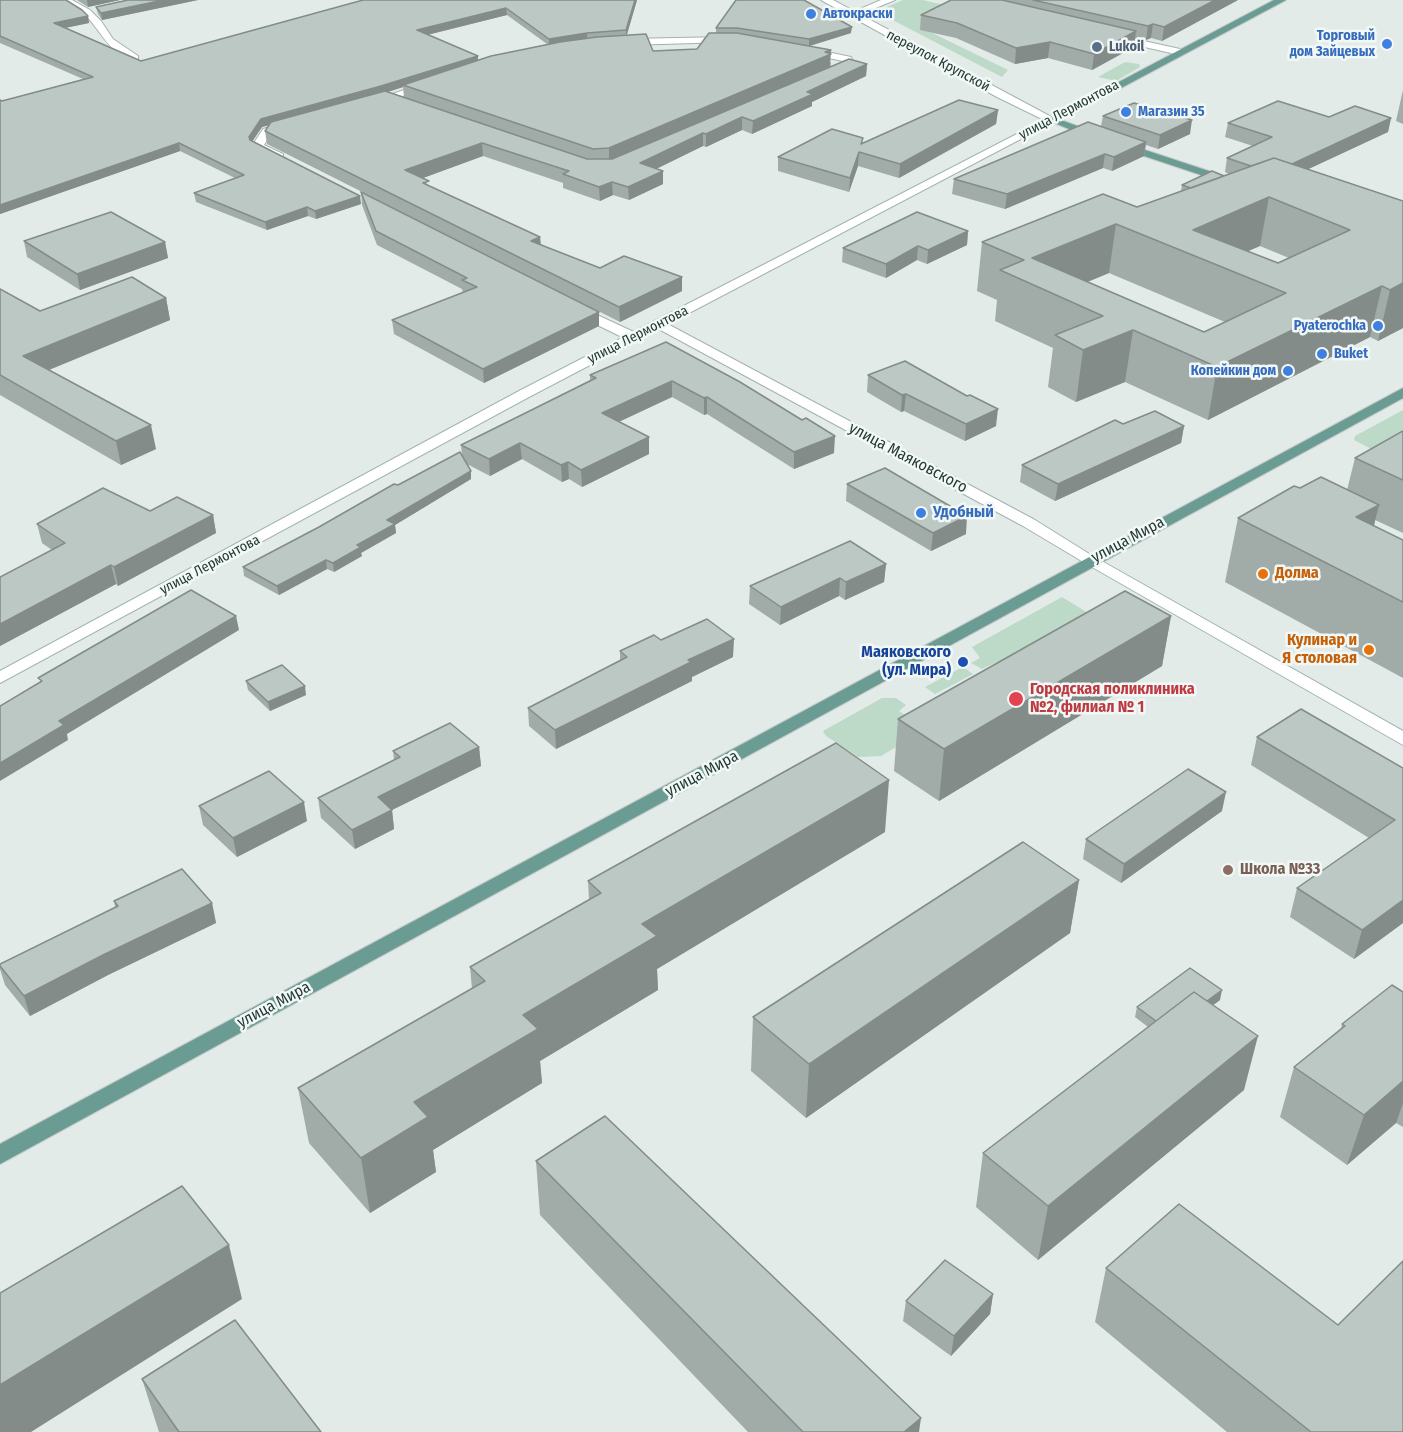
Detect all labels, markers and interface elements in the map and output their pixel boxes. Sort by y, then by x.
place label: Автокраски [823,6,893,22]
marker: Автокраски [804,7,818,21]
street label: переулок Крупской [883,27,993,95]
place label: Торговый дом Зайцевых [1290,28,1375,60]
marker: Торговый дом Зайцевых [1380,37,1394,51]
place label: Lukoil [1109,39,1144,55]
marker: Lukoil [1090,40,1104,54]
street label: улица Лермонтова [1016,77,1122,143]
place label: Магазин 35 [1138,104,1205,120]
marker: Магазин 35 [1119,105,1133,119]
street label: улица Лермонтова [585,302,691,368]
place label: Pyaterochka [1294,318,1366,334]
marker: Pyaterochka [1371,319,1385,333]
place label: Buket [1334,346,1368,362]
marker: Buket [1315,347,1329,361]
place label: Копейкин дом [1191,363,1276,379]
marker: Копейкин дом [1281,364,1295,378]
street label: улица Маяковского [845,419,971,497]
place label: Удобный [933,503,994,523]
marker: Удобный [914,506,928,520]
street label: улица Мира [1088,513,1168,567]
street label: улица Лермонтова [157,532,263,598]
place label: Долма [1275,564,1319,584]
marker: Долма [1256,567,1270,581]
place label: Кулинар и Я столовая [1282,631,1357,669]
place label: Маяковского (ул. Мира) [861,643,951,681]
marker: Кулинар и Я столовая [1362,643,1376,657]
marker: Маяковского (ул. Мира) [956,655,970,669]
place label: Городская поликлиника №2, филиал № 1 [1030,680,1195,718]
marker: Городская поликлиника №2, филиал № 1 [1007,690,1025,708]
street label: улица Мира [662,747,742,801]
place label: Школа №33 [1240,860,1320,880]
marker: Школа №33 [1221,863,1235,877]
street label: улица Мира [234,978,314,1032]

